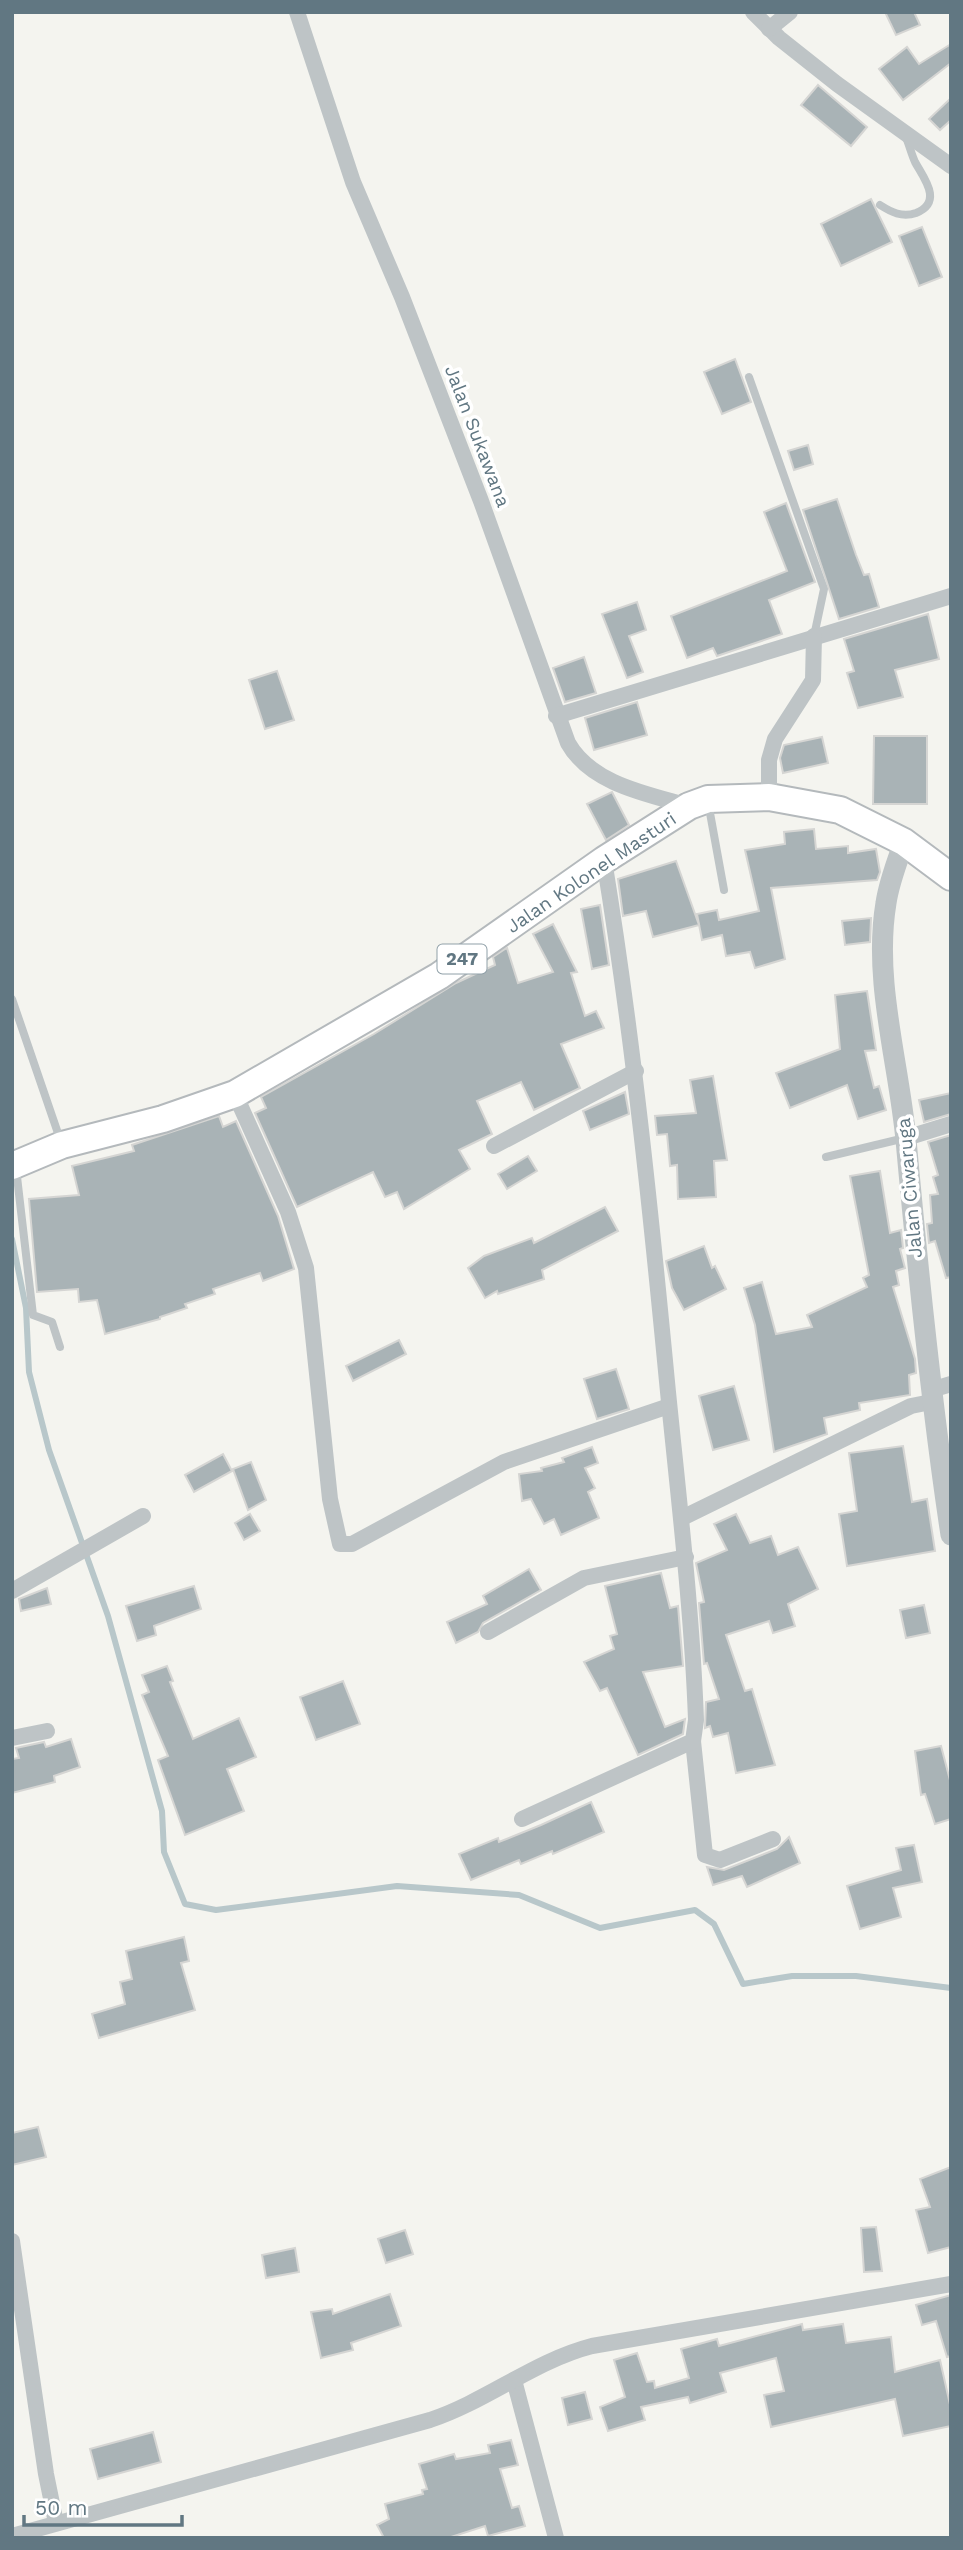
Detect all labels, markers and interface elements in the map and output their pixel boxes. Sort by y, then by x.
street label: Jalan Sukawana [440,362,515,510]
street label: Jalan Kolonel Masturi [502,807,681,938]
road number: 247 [438,944,486,974]
street label: Jalan Ciwaruga [892,1117,927,1259]
scale bar [24,2484,182,2528]
text: 50 m [35,2495,87,2520]

